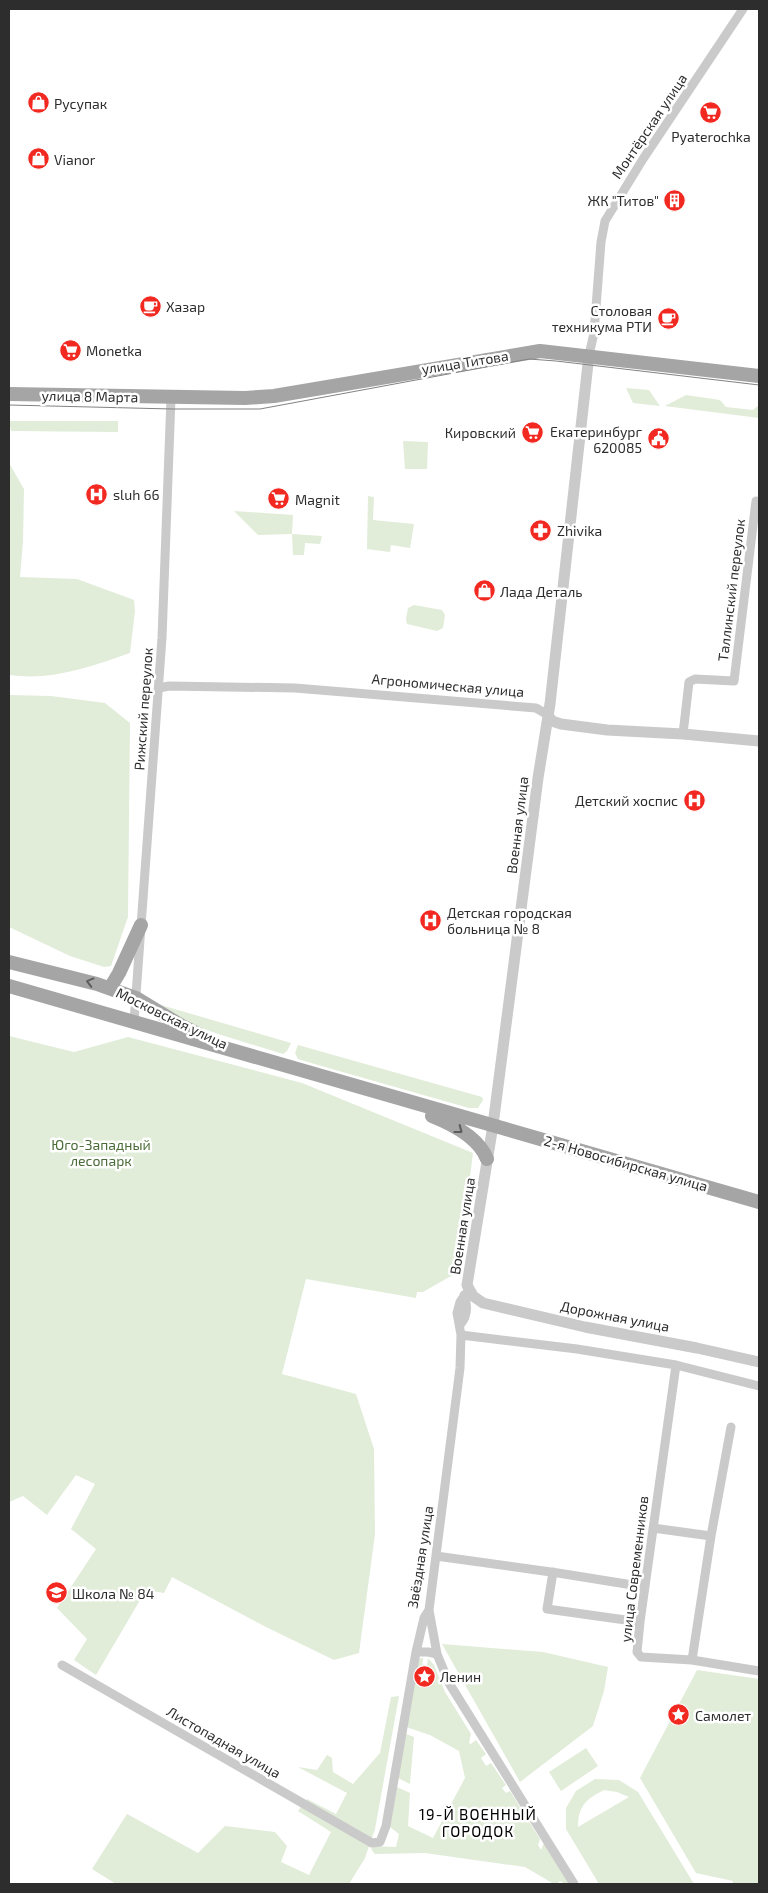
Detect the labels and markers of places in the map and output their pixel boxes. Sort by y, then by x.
shop icon: Русупак [26,91,50,115]
place label: Русупак [54,95,108,112]
supermarket icon: Pyaterochka [699,101,723,125]
place label: Pyaterochka [671,128,751,145]
shop icon: Vianor [26,147,50,171]
place label: Vianor [54,151,96,168]
building icon: ЖК "Титов" [663,188,687,212]
place label: ЖК "Титов" [588,192,659,209]
cafe icon: Хазар [138,294,162,318]
place label: Хазар [166,298,205,315]
place label: Столовая техникума РТИ [552,302,652,335]
cafe icon: Столовая техникума РТИ [656,306,680,330]
supermarket icon: Monetka [58,338,82,362]
place label: Monetka [86,342,142,359]
supermarket icon: Кировский [520,420,544,444]
place label: Екатеринбург 620085 [550,423,643,456]
place label: Кировский [445,424,516,441]
public building icon: Екатеринбург 620085 [646,427,670,451]
hospital icon: sluh 66 [85,482,109,506]
place label: sluh 66 [113,486,160,503]
supermarket icon: Magnit [267,487,291,511]
place label: Magnit [295,491,340,508]
pharmacy icon: Zhivika [529,518,553,542]
place label: Zhivika [557,522,602,539]
shop icon: Лада Деталь [472,579,496,603]
place label: Лада Деталь [500,583,583,600]
hospital icon: Детский хоспис [682,788,706,812]
place label: Детский хоспис [575,792,678,809]
place label: Детская городская больница № 8 [447,904,572,937]
hospital icon: Детская городская больница № 8 [419,908,443,932]
school or university icon: Школа № 84 [44,1581,68,1605]
place label: Школа № 84 [72,1585,154,1602]
place icon: Ленин [412,1664,436,1688]
place label: Ленин [440,1668,481,1685]
place icon: Самолет [667,1703,691,1727]
place label: Самолет [695,1707,751,1724]

